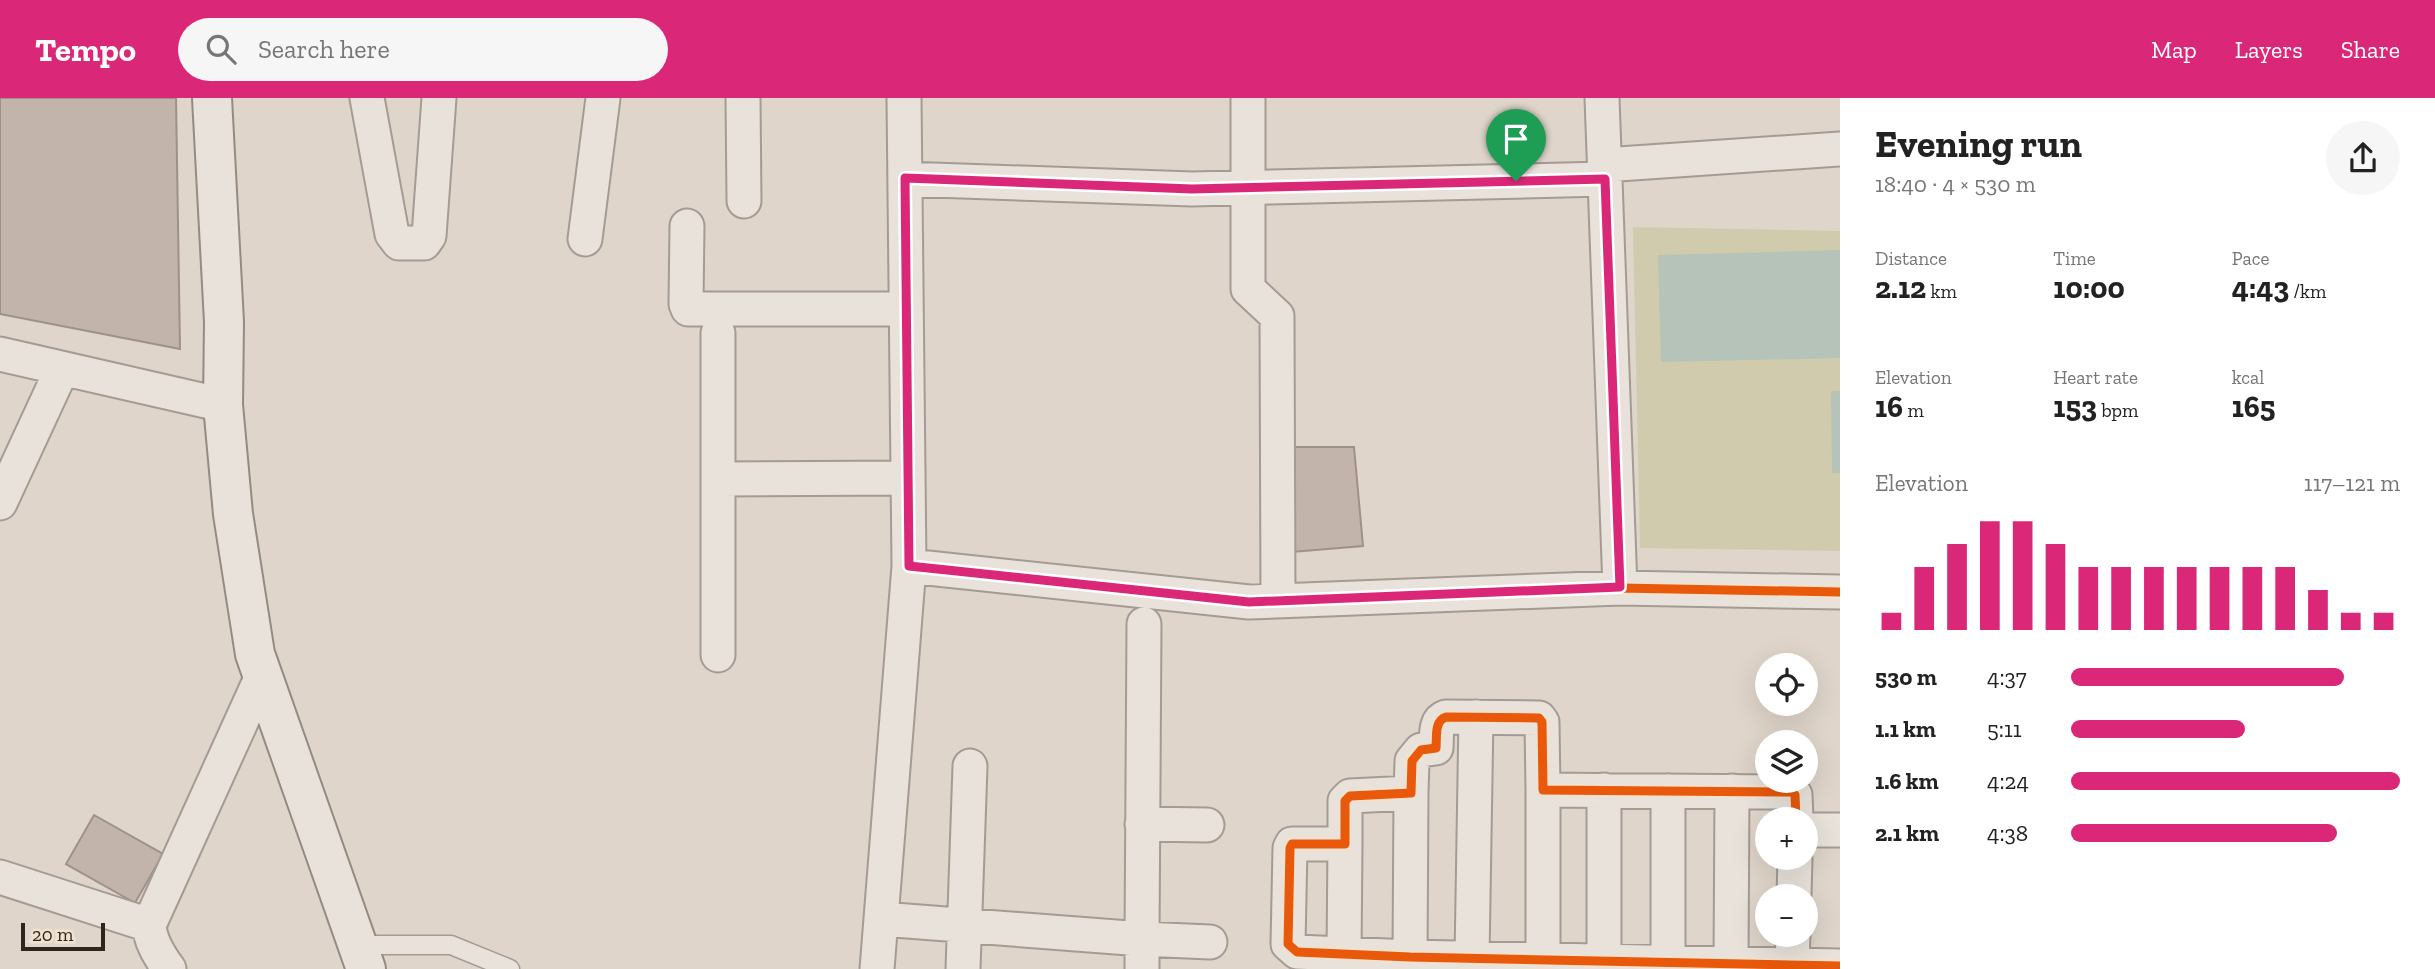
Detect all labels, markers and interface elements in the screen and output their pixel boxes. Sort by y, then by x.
search box [178,18,668,81]
text: Tempo [35,30,136,69]
icon: search [202,30,240,68]
text: Search here [258,33,390,65]
text: Map [2151,35,2197,64]
text: Layers [2235,35,2303,64]
text: Share [2341,35,2400,64]
pin [1486,109,1546,181]
icon: arrive [1497,120,1535,158]
text: Evening run [1875,121,2082,167]
button: share [2326,121,2400,195]
text: 18:40 · 4 × 530 m [1875,170,2036,198]
text: Distance [1875,247,1947,270]
text: Time [2053,247,2096,270]
text: Pace [2232,247,2269,270]
text: 2.12 [1875,270,1926,306]
text: 10:00 [2053,270,2125,306]
text: 4:43 [2232,270,2289,306]
text: km [1926,280,1957,303]
text: /km [2289,280,2326,303]
text: Elevation [1875,366,1952,389]
text: Heart rate [2053,366,2138,389]
text: kcal [2232,366,2264,389]
text: 16 [1875,389,1903,425]
text: 153 [2053,389,2097,425]
text: 165 [2232,389,2276,425]
text: m [1903,399,1924,422]
text: bpm [2097,399,2138,422]
text: Elevation [1875,469,1968,497]
text: 117–121 m [2304,469,2400,497]
map controls [1755,653,1818,947]
button: locate [1755,653,1818,716]
text: 530 m [1875,663,1937,691]
text: 4:37 [1987,663,2027,691]
text: 1.1 km [1875,715,1936,743]
text: 5:11 [1987,715,2022,743]
button: layers [1755,730,1818,793]
text: 1.6 km [1875,767,1939,795]
text: 4:24 [1987,767,2029,795]
button: + [1755,807,1818,870]
text: 2.1 km [1875,819,1939,847]
text: 4:38 [1987,819,2028,847]
button: − [1755,884,1818,947]
scale bar [21,920,105,952]
text: 20 m [32,923,73,946]

